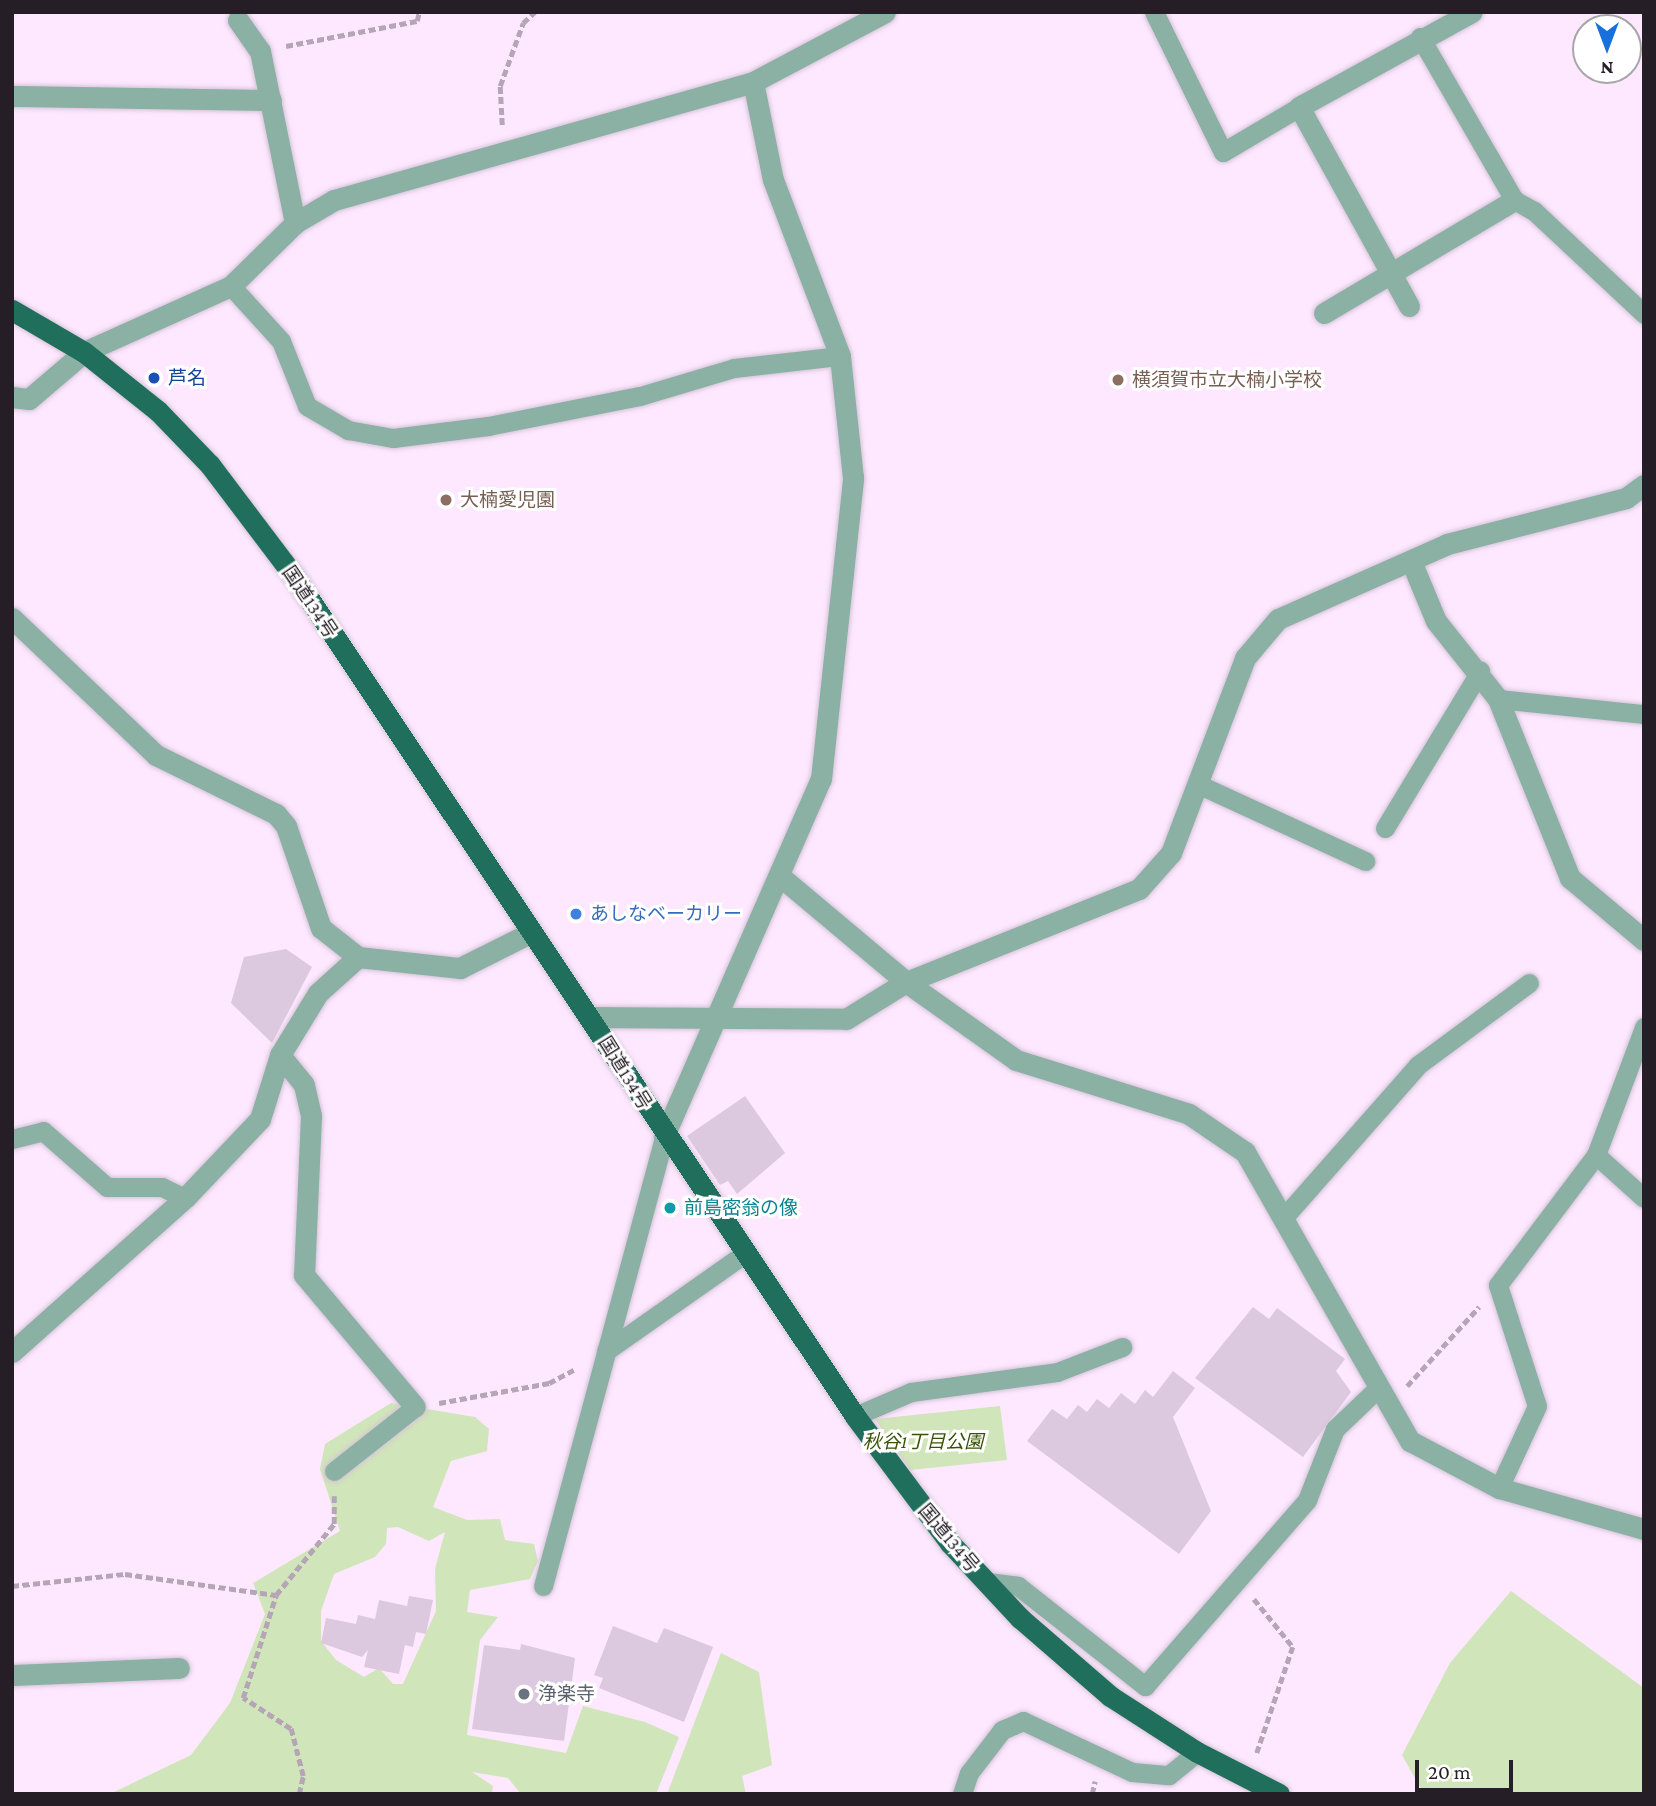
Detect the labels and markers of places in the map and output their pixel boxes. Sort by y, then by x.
place label: 芦名 [168,367,206,389]
place label: 横須賀市立大楠小学校 [1132,369,1322,391]
marker: 芦名 [146,370,162,386]
marker: 横須賀市立大楠小学校 [1110,372,1126,388]
place label: 大楠愛児園 [460,489,555,511]
marker: 大楠愛児園 [438,492,454,508]
place label: あしなベーカリー [590,903,742,925]
marker: あしなベーカリー [568,906,584,922]
place label: 前島密翁の像 [684,1197,798,1219]
marker: 前島密翁の像 [662,1200,678,1216]
place label: 浄楽寺 [538,1683,595,1705]
marker: 浄楽寺 [516,1686,532,1702]

